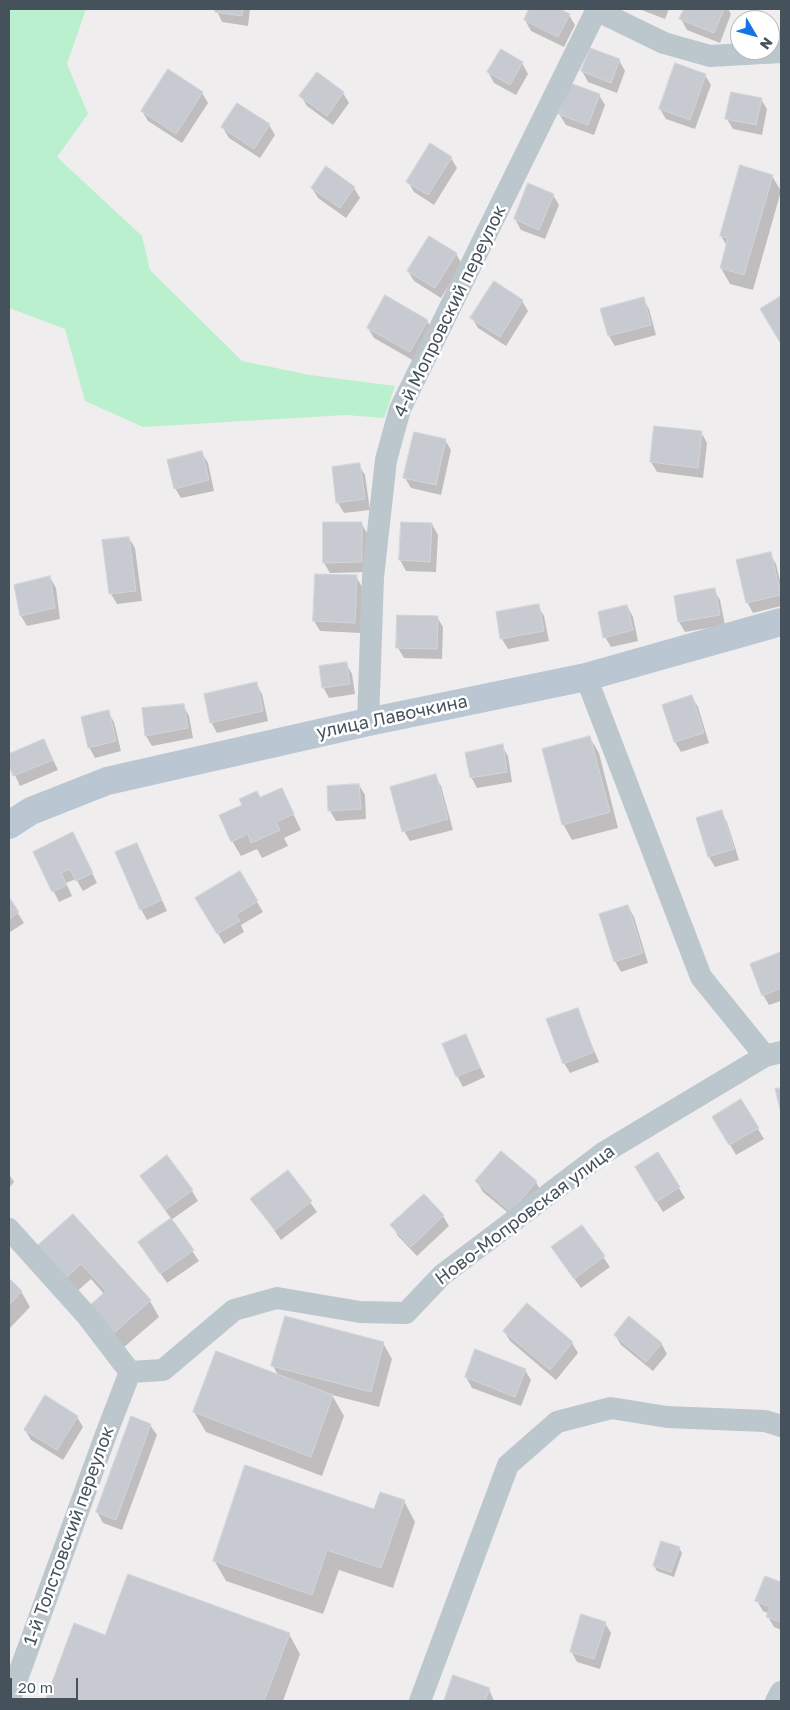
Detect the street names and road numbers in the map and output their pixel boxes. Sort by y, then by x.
street label: 4-й Мопровский переулок [389,202,511,420]
street label: улица Лавочкина [315,690,469,744]
street label: Ново-Мопровская улица [431,1140,619,1290]
street label: 1-й Толстовский переулок [19,1424,119,1648]

